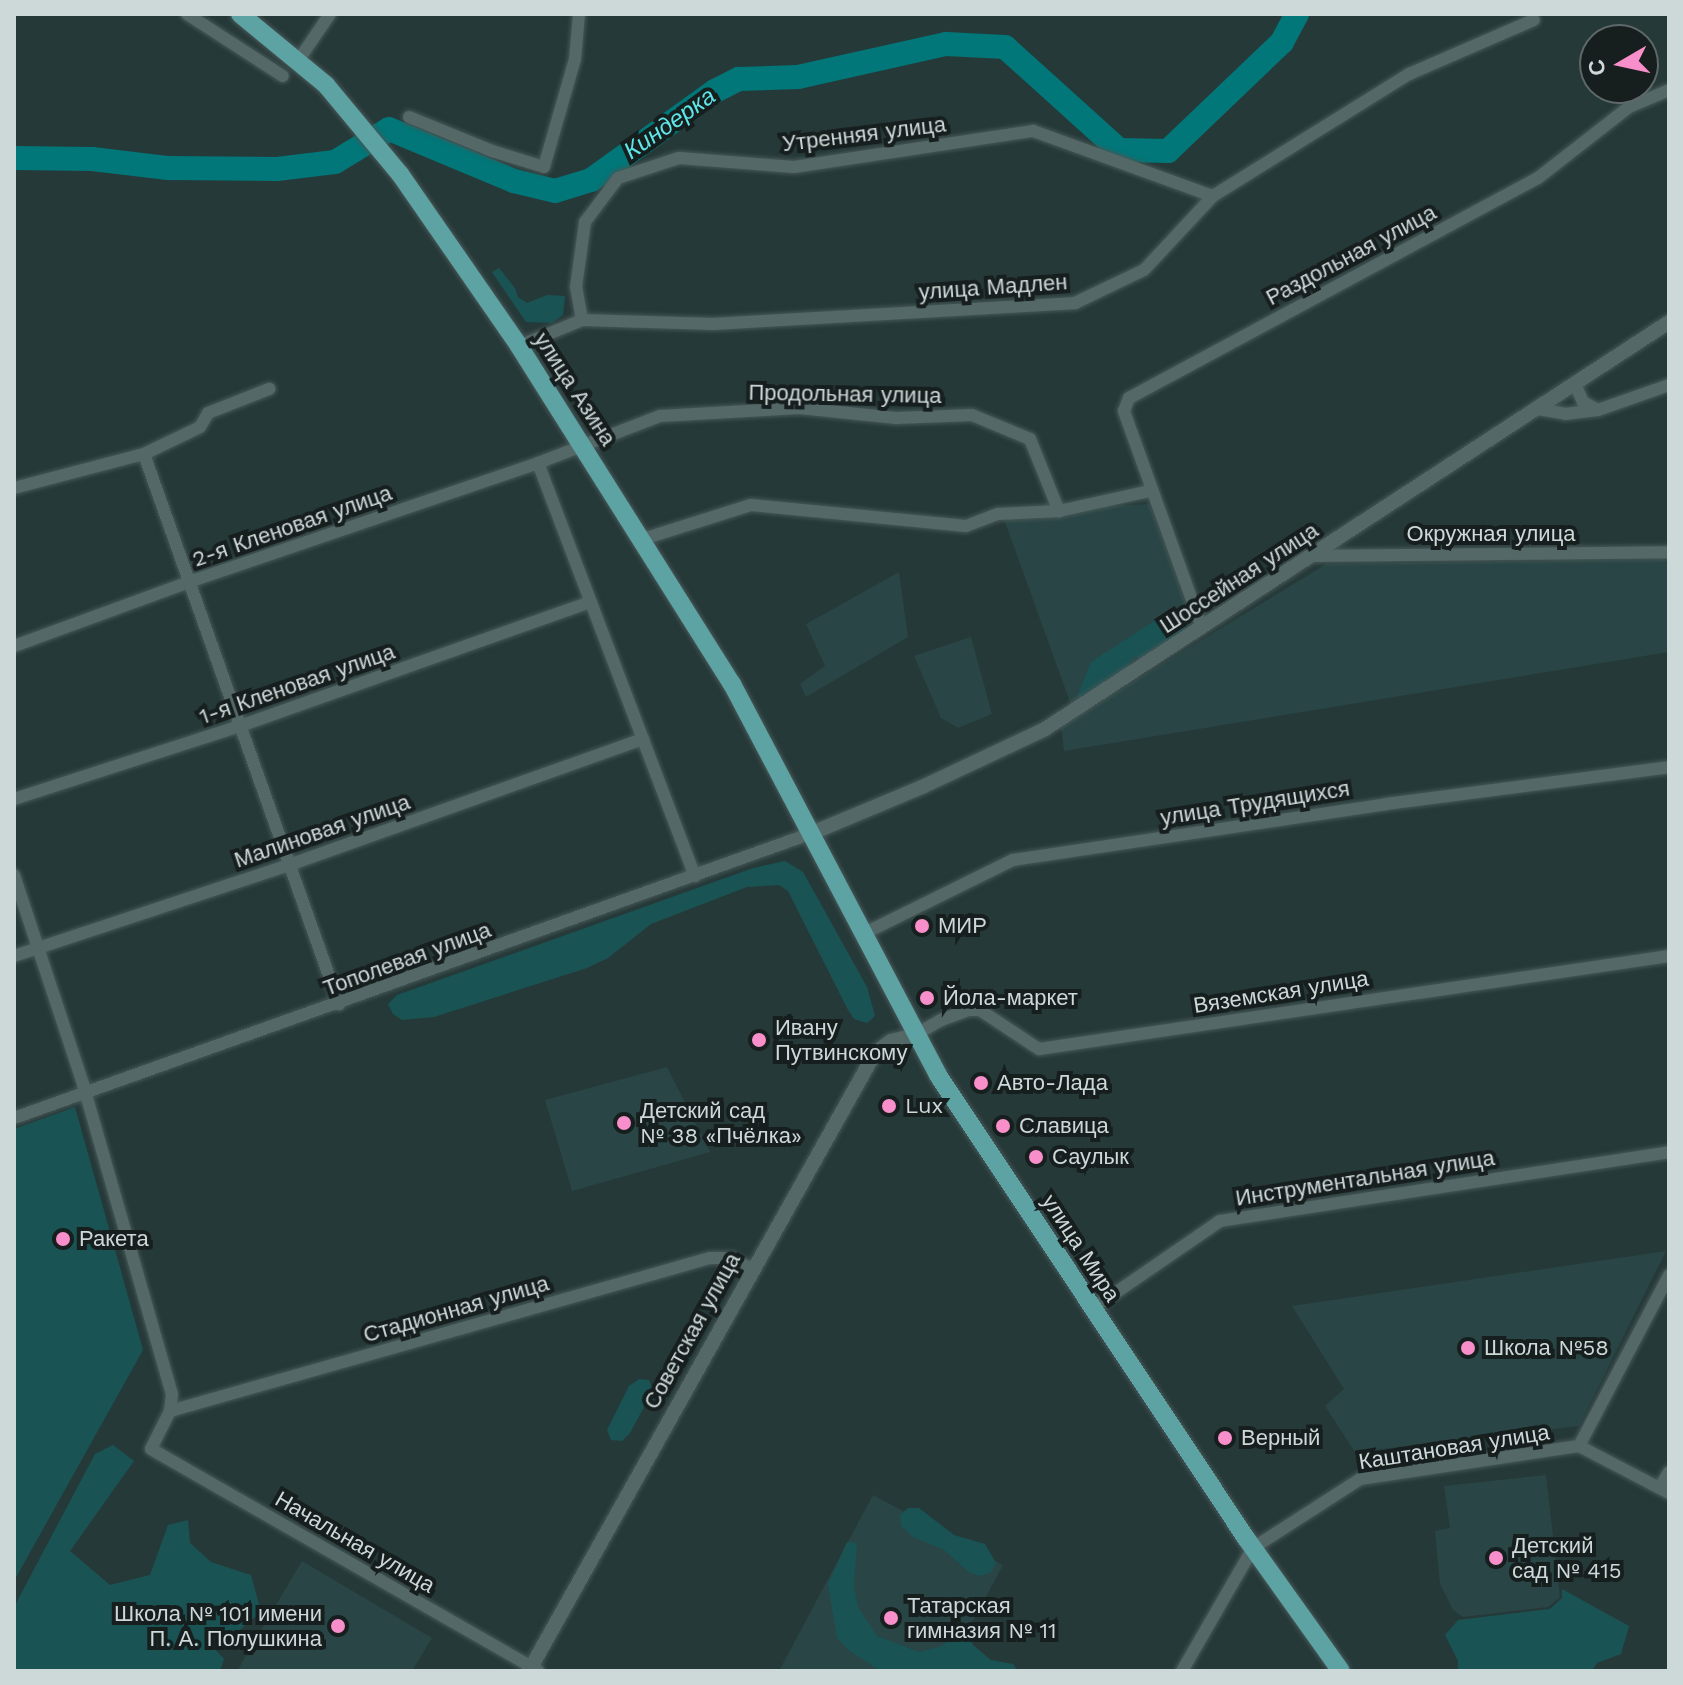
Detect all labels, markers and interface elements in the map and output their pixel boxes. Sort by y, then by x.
north arrow [1579,24,1659,104]
text: С [1583,58,1610,77]
water label: Киндерка [619,82,721,166]
street label: Утренняя улица [781,111,947,157]
street label: Раздольная улица [1261,199,1441,311]
street label: улица Мадлен [918,269,1068,305]
street label: улица Азина [529,328,621,450]
street label: Продольная улица [748,379,942,409]
street label: 2-я Кленовая улица [189,480,395,572]
street label: Шоссейная улица [1155,517,1323,639]
street label: Окружная улица [1407,521,1575,547]
street label: 1-я Кленовая улица [196,638,398,730]
street label: улица Трудящихся [1158,775,1352,831]
street label: Малиновая улица [231,789,413,873]
place label: МИР [938,913,987,939]
street label: Тополевая улица [320,916,494,1002]
marker: МИР [913,917,931,935]
street label: Вяземская улица [1192,965,1370,1019]
place label: Йола-маркет [943,985,1078,1011]
marker: Йола-маркет [918,989,936,1007]
place label: Ивану Путвинскому [775,1014,907,1066]
marker: Ивану Путвинскому [750,1031,768,1049]
place label: Авто-Лада [997,1070,1108,1096]
marker: Авто-Лада [972,1074,990,1092]
place label: Lux [905,1093,943,1119]
place label: Детский сад № 38 «Пчёлка» [640,1097,802,1148]
marker: Lux [880,1097,898,1115]
place label: Славица [1019,1113,1109,1139]
marker: Детский сад № 38 «Пчёлка» [615,1114,633,1132]
marker: Славица [994,1117,1012,1135]
place label: Саулык [1052,1144,1129,1170]
street label: Инструментальная улица [1234,1144,1496,1212]
marker: Саулык [1027,1148,1045,1166]
street label: улица Мира [1036,1189,1126,1307]
place label: Ракета [79,1226,149,1252]
marker: Ракета [54,1230,72,1248]
street label: Советская улица [638,1248,746,1414]
street label: Стадионная улица [360,1270,552,1348]
place label: Школа №58 [1484,1335,1609,1361]
marker: Школа №58 [1459,1339,1477,1357]
street label: Каштановая улица [1357,1419,1551,1475]
place label: Верный [1241,1425,1320,1451]
marker: Верный [1216,1429,1234,1447]
street label: Начальная улица [270,1486,440,1598]
place label: Детский сад № 415 [1512,1532,1622,1584]
marker: Детский сад № 415 [1487,1549,1505,1567]
place label: Татарская гимназия № 11 [907,1592,1057,1644]
place label: Школа № 101 имени П. А. Полушкина [114,1600,322,1652]
marker: Татарская гимназия № 11 [882,1609,900,1627]
marker: Школа № 101 имени П. А. Полушкина [329,1617,347,1635]

